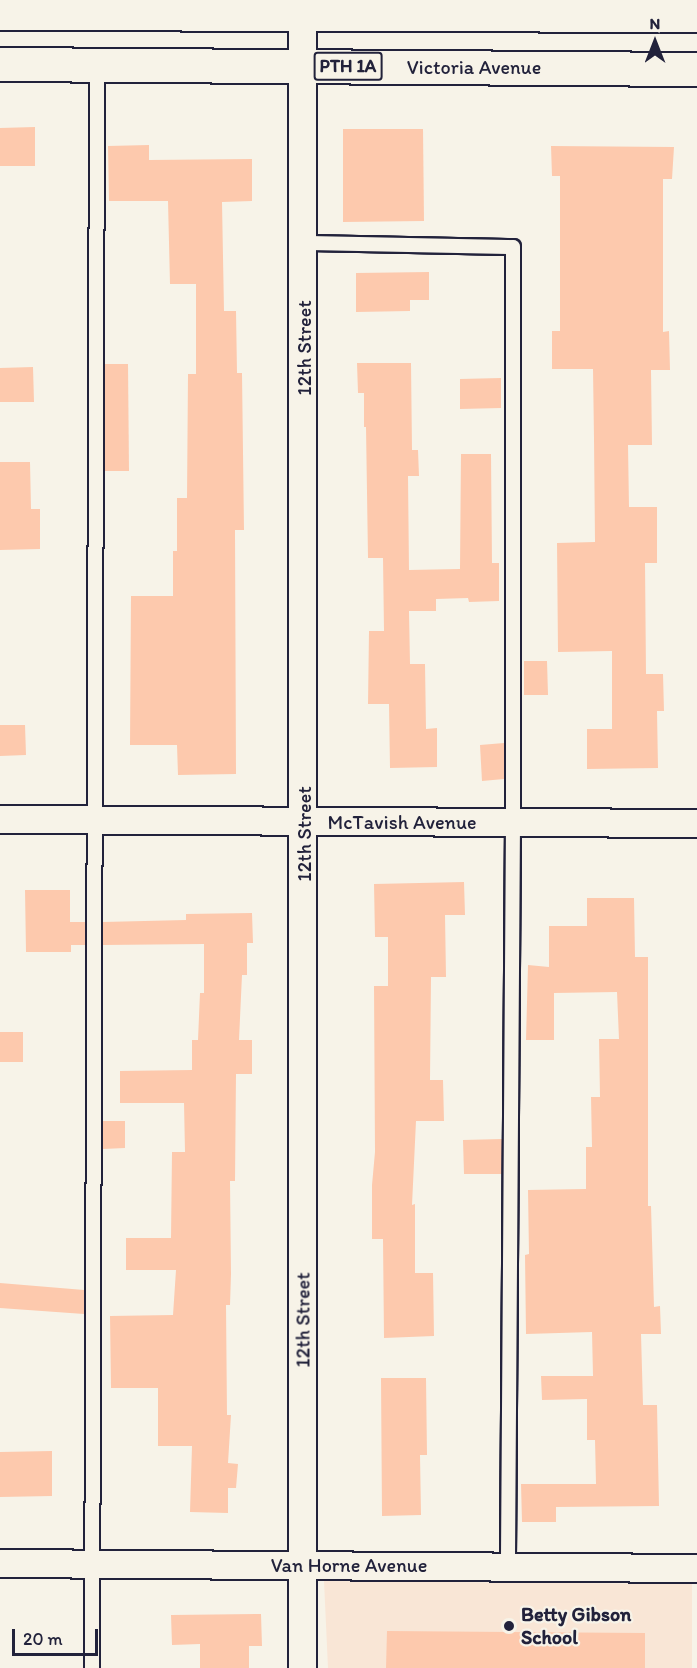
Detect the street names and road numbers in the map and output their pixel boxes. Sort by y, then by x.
road number: PTH 1A [314,51,382,81]
street label: Victoria Avenue [407,55,541,79]
street label: 12th Street [292,301,316,395]
street label: 12th Street [292,787,316,881]
street label: McTavish Avenue [328,810,476,834]
street label: 12th Street [291,1273,315,1367]
street label: Van Horne Avenue [271,1553,427,1577]

